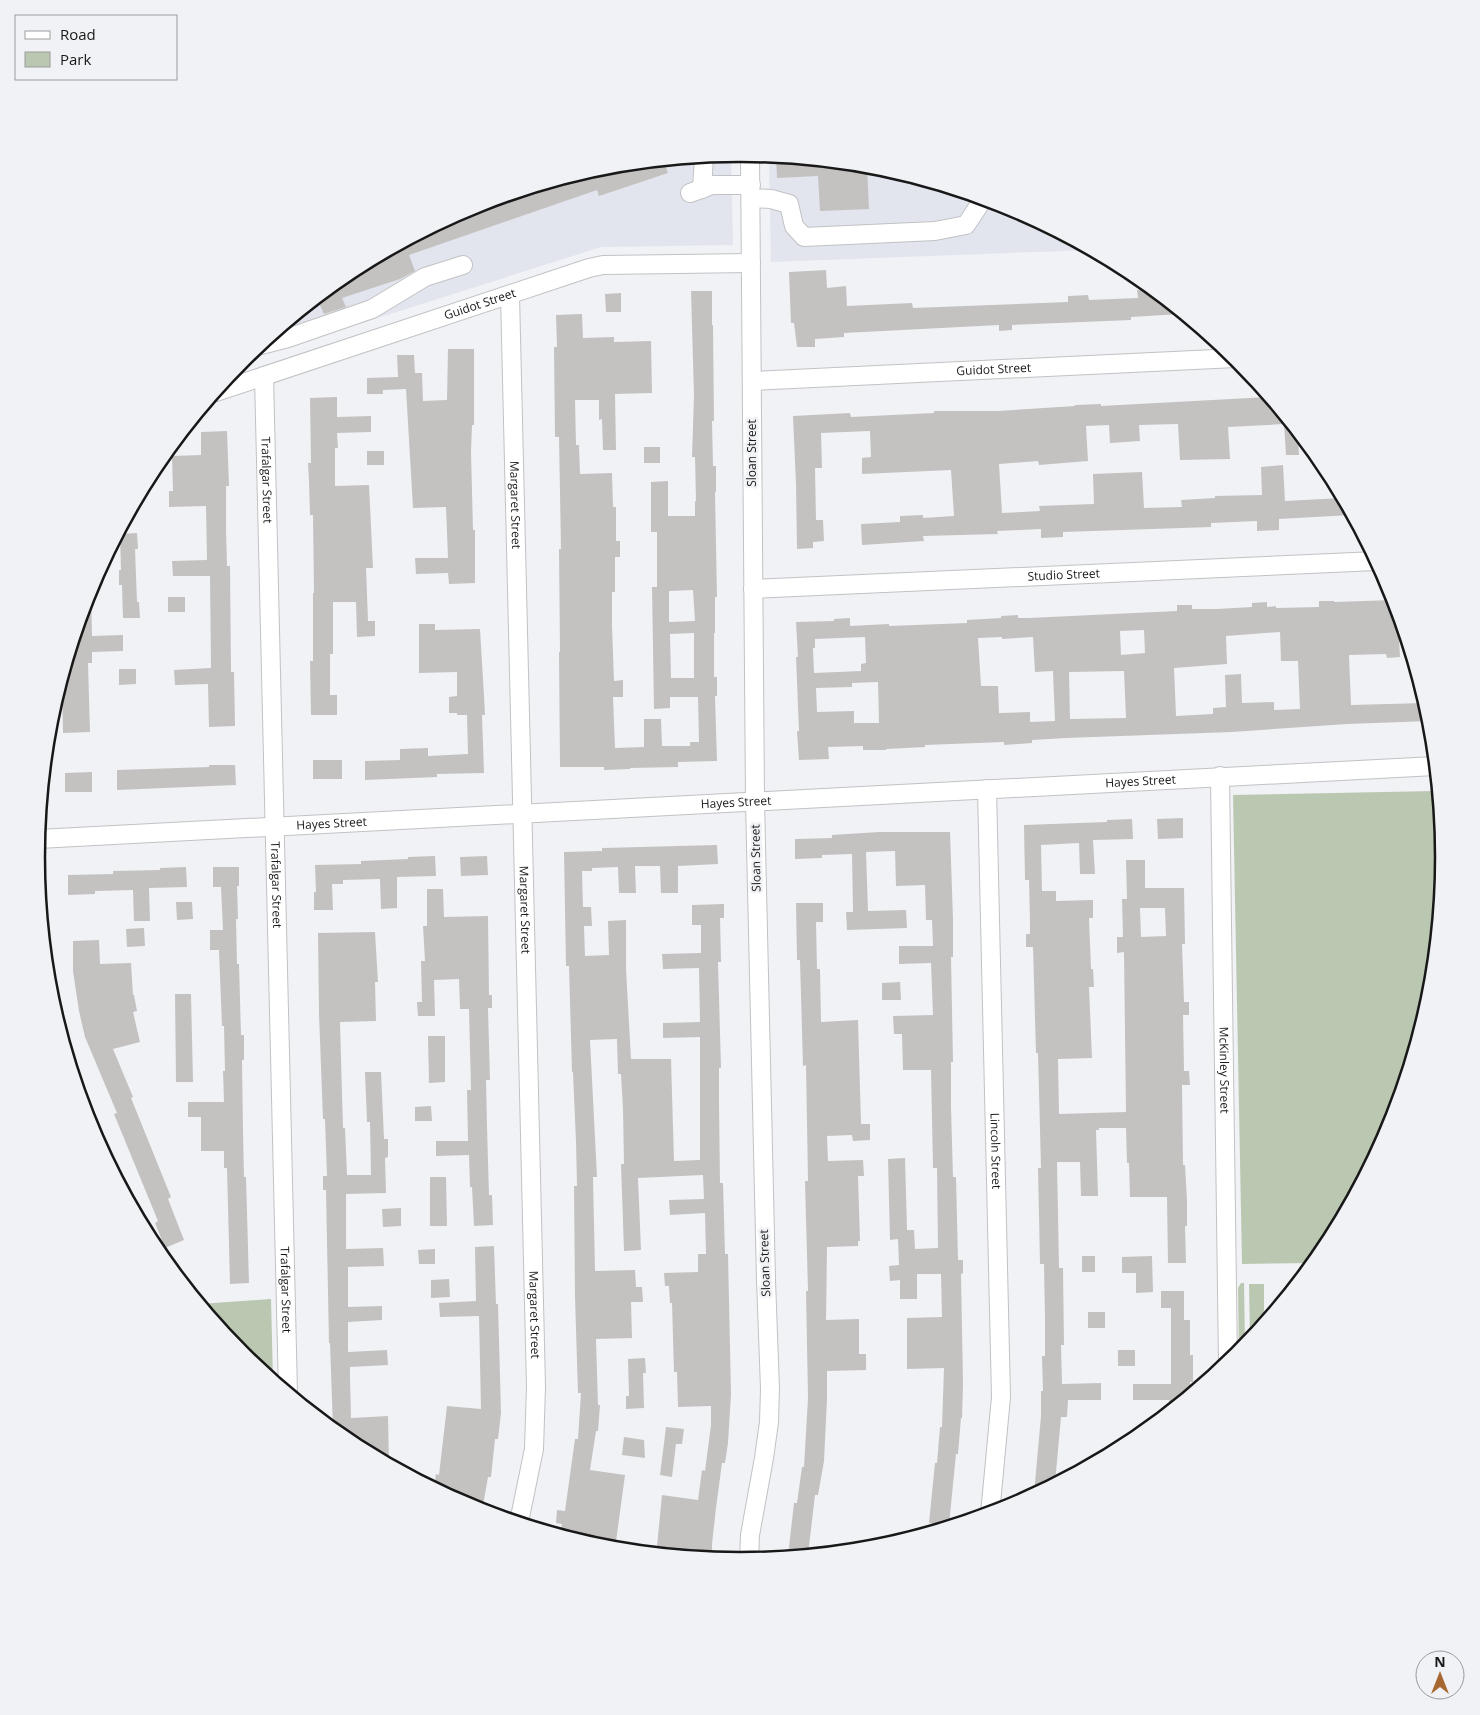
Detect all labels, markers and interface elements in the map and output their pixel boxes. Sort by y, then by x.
legend [15,15,178,80]
text: Road [60,24,96,44]
text: Park [60,49,91,69]
street label: Guidot Street [442,284,518,324]
street label: Guidot Street [956,359,1031,379]
street label: Sloan Street [743,419,760,487]
street label: Trafalgar Street [257,436,276,524]
street label: Margaret Street [506,461,525,549]
street label: Studio Street [1027,564,1100,585]
street label: Hayes Street [1105,771,1176,791]
street label: Hayes Street [700,792,772,812]
street label: Hayes Street [296,813,367,833]
street label: Sloan Street [746,824,765,892]
street label: Trafalgar Street [267,841,286,928]
street label: Margaret Street [516,866,535,954]
street label: McKinley Street [1215,1026,1234,1113]
street label: Lincoln Street [986,1112,1005,1189]
street label: Sloan Street [755,1229,774,1297]
street label: Trafalgar Street [277,1246,296,1333]
street label: Margaret Street [525,1270,544,1359]
north arrow [1415,1650,1465,1700]
text: N [1434,1652,1446,1671]

